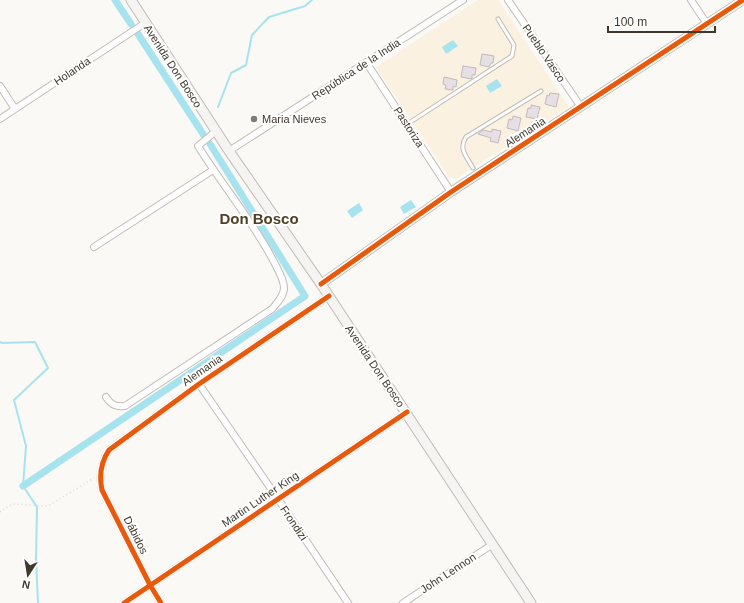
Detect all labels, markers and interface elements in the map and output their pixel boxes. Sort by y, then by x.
scale bar [608,8,715,34]
text: 100 m [614,15,647,29]
street label: Avenida Don Bosco [142,22,204,110]
street label: Pueblo Vasco [520,22,568,84]
street label: República de la India [310,36,403,102]
street label: Holanda [52,54,93,87]
street label: Pastoriza [391,105,427,150]
place label: Maria Nieves [262,113,327,125]
marker: Maria Nieves [249,114,259,124]
street label: Alemania [503,114,548,150]
district label: Don Bosco [219,210,299,227]
street label: Avenida Don Bosco [343,323,407,409]
street label: Alemania [180,351,225,388]
street label: Martin Luther King [219,469,301,529]
street label: Frondizi [278,503,310,543]
street label: Dábidos [121,514,151,556]
street label: John Lennon [418,551,478,595]
north arrow [8,555,48,595]
text: N [21,578,31,591]

